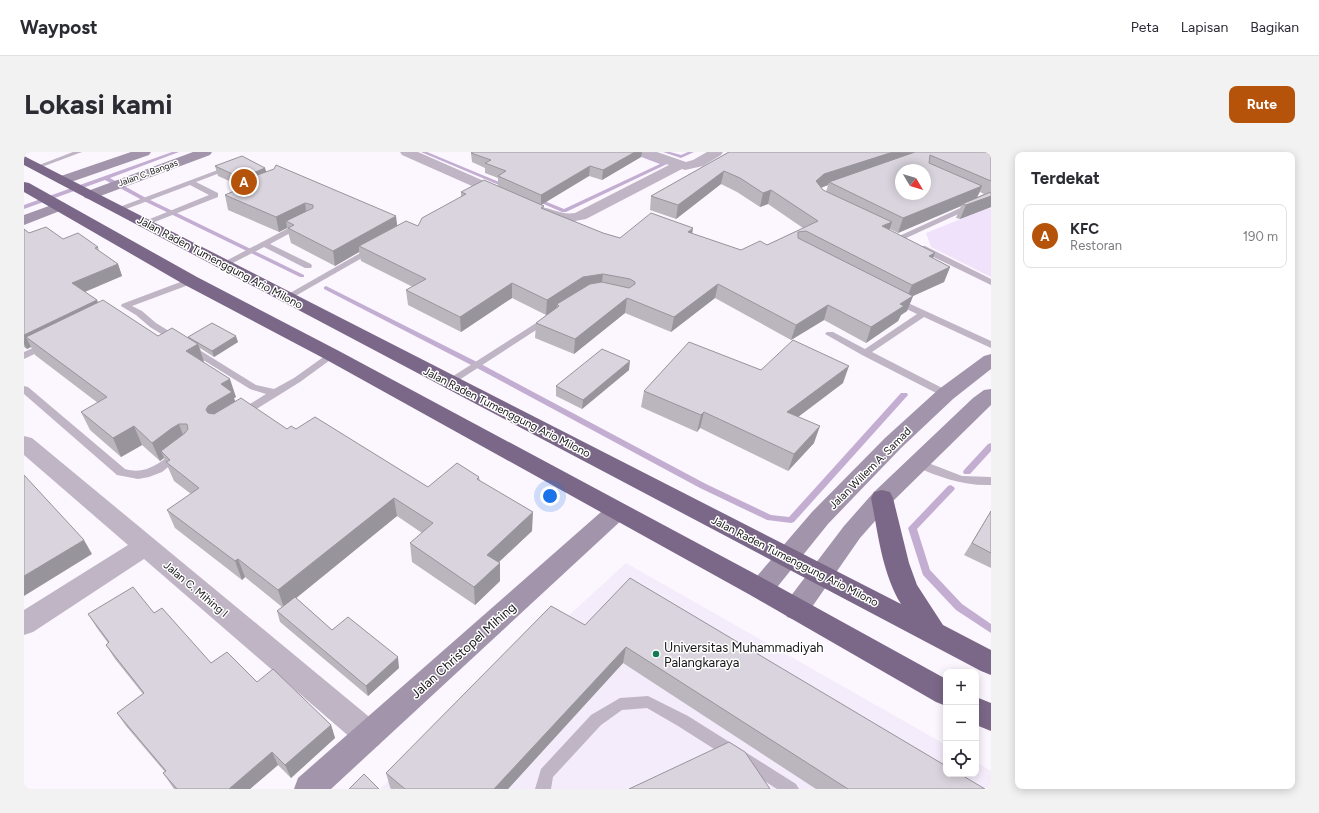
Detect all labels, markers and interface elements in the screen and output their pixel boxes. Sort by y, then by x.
text: Waypost [20,16,98,39]
text: Peta [1131,19,1159,36]
text: Lapisan [1181,19,1228,36]
text: Bagikan [1250,19,1299,36]
button: Rute [1229,86,1295,123]
text: Lokasi kami [24,87,173,121]
street label: Jalan C. Bangas [116,157,179,188]
north arrow [895,164,931,200]
pin: A [231,167,257,197]
text: Terdekat [1031,168,1100,188]
street label: Jalan Raden Tumenggung Ario Milono [135,213,305,312]
text: KFC [1070,220,1099,238]
text: A [1040,229,1050,244]
text: 190 m [1243,229,1278,244]
text: Restoran [1070,238,1122,253]
street label: Jalan Raden Tumenggung Ario Milono [421,365,592,460]
street label: Jalan Willem A. Samad [827,425,914,512]
your location [540,486,560,506]
street label: Jalan Raden Tumenggung Ario Milono [709,514,880,609]
street label: Jalan C. Mihing I [161,559,230,620]
street label: Jalan Christopel Mihing [408,599,519,701]
place label: Universitas Muhammadiyah Palangkaraya [664,640,824,670]
marker: Universitas Muhammadiyah Palangkaraya [651,649,661,659]
map controls [943,669,979,777]
button: + [943,669,979,705]
button: − [943,705,979,741]
button: locate [943,741,979,777]

